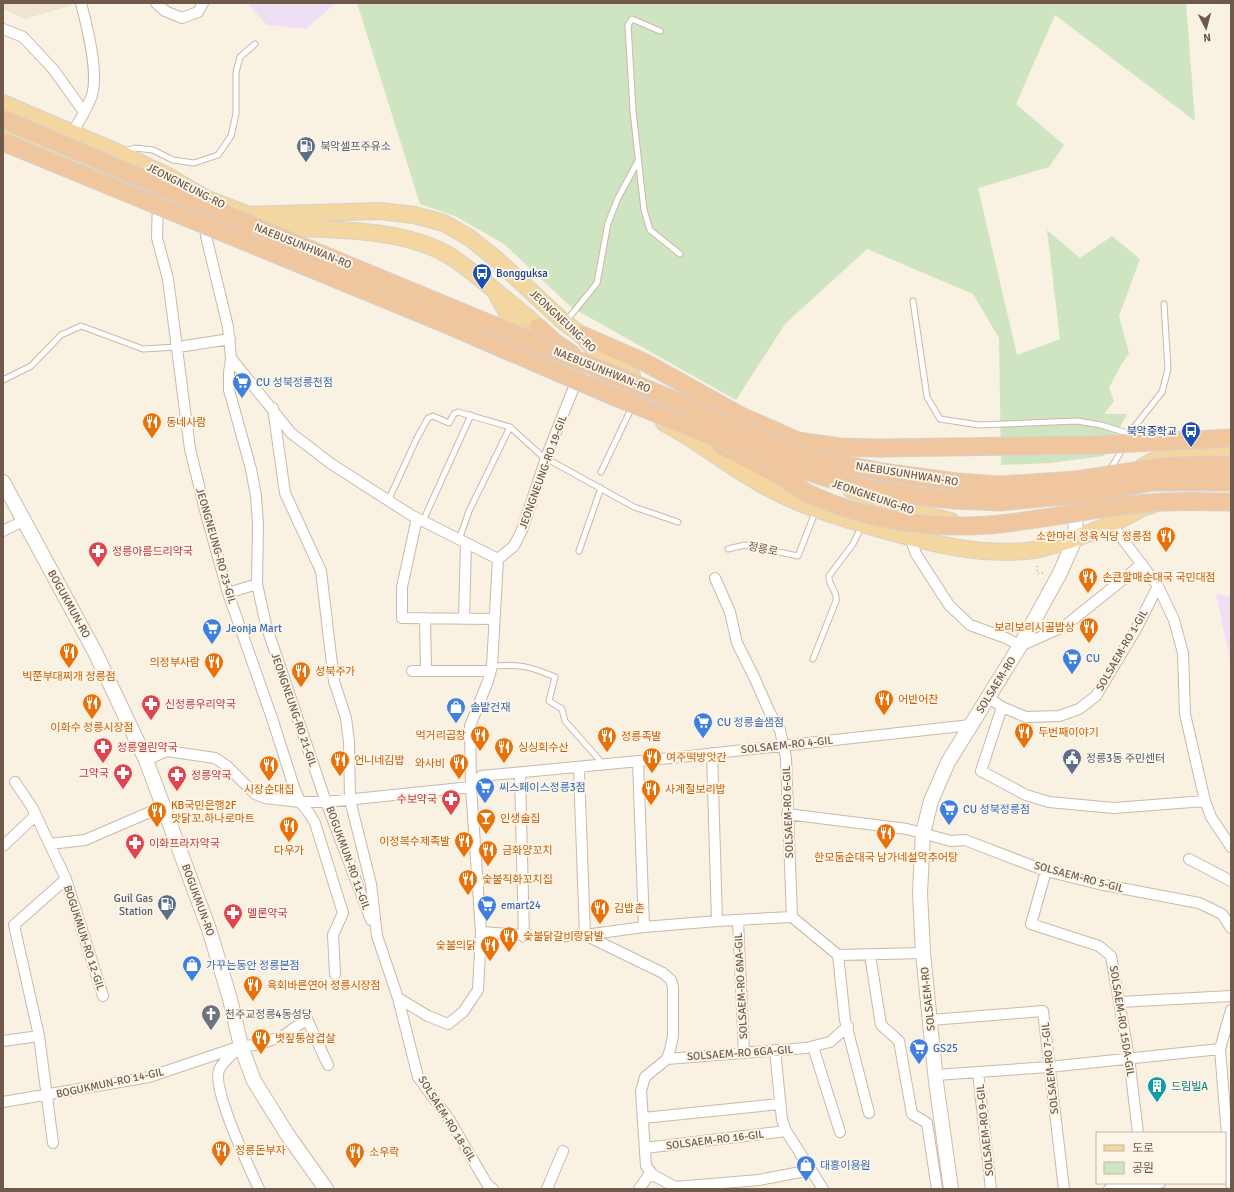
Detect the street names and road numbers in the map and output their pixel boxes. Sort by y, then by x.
street label: JEONGNEUNG-RO [145,161,227,211]
street label: NAEBUSUNHWAN-RO [253,221,353,271]
street label: JEONGNEUNG-RO [527,287,599,355]
street label: NAEBUSUNHWAN-RO [552,345,652,395]
street label: JEONGNEUNG-RO 19-GIL [516,413,570,531]
street label: NAEBUSUNHWAN-RO [855,459,959,489]
street label: JEONGNEUNG-RO [830,477,916,517]
street label: JEONGNEUNG-RO 23-GIL [193,486,239,606]
street label: 정릉로 [747,540,779,558]
street label: BOGUKMUN-RO [45,568,93,640]
street label: SOLSAEM-RO 1-GIL [1093,607,1151,693]
street label: JEONGNEUNG-RO 21-GIL [268,651,320,769]
street label: SOLSAEM-RO [973,654,1019,716]
street label: SOLSAEM-RO 4-GIL [740,734,834,756]
street label: SOLSAEM-RO 6-GIL [780,765,796,858]
street label: BOGUKMUN-RO 11-GIL [323,804,373,912]
street label: SOLSAEM-RO 5-GIL [1033,859,1126,895]
street label: BOGUKMUN-RO [179,862,217,938]
street label: BOGUKMUN-RO 12-GIL [61,884,107,993]
street label: SOLSAEM-RO 6NA-GIL [732,932,750,1040]
street label: SOLSAEM-RO 15DA-GIL [1107,965,1137,1078]
street label: SOLSAEM-RO [918,966,938,1032]
street label: SOLSAEM-RO 7-GIL [1039,1021,1061,1115]
street label: SOLSAEM-RO 6GA-GIL [686,1043,794,1063]
street label: BOGUKMUN-RO 14-GIL [55,1065,166,1101]
street label: SOLSAEM-RO 18-GIL [415,1074,479,1165]
street label: SOLSAEM-RO 9-GIL [974,1083,996,1177]
street label: SOLSAEM-RO 16-GIL [665,1128,765,1152]

